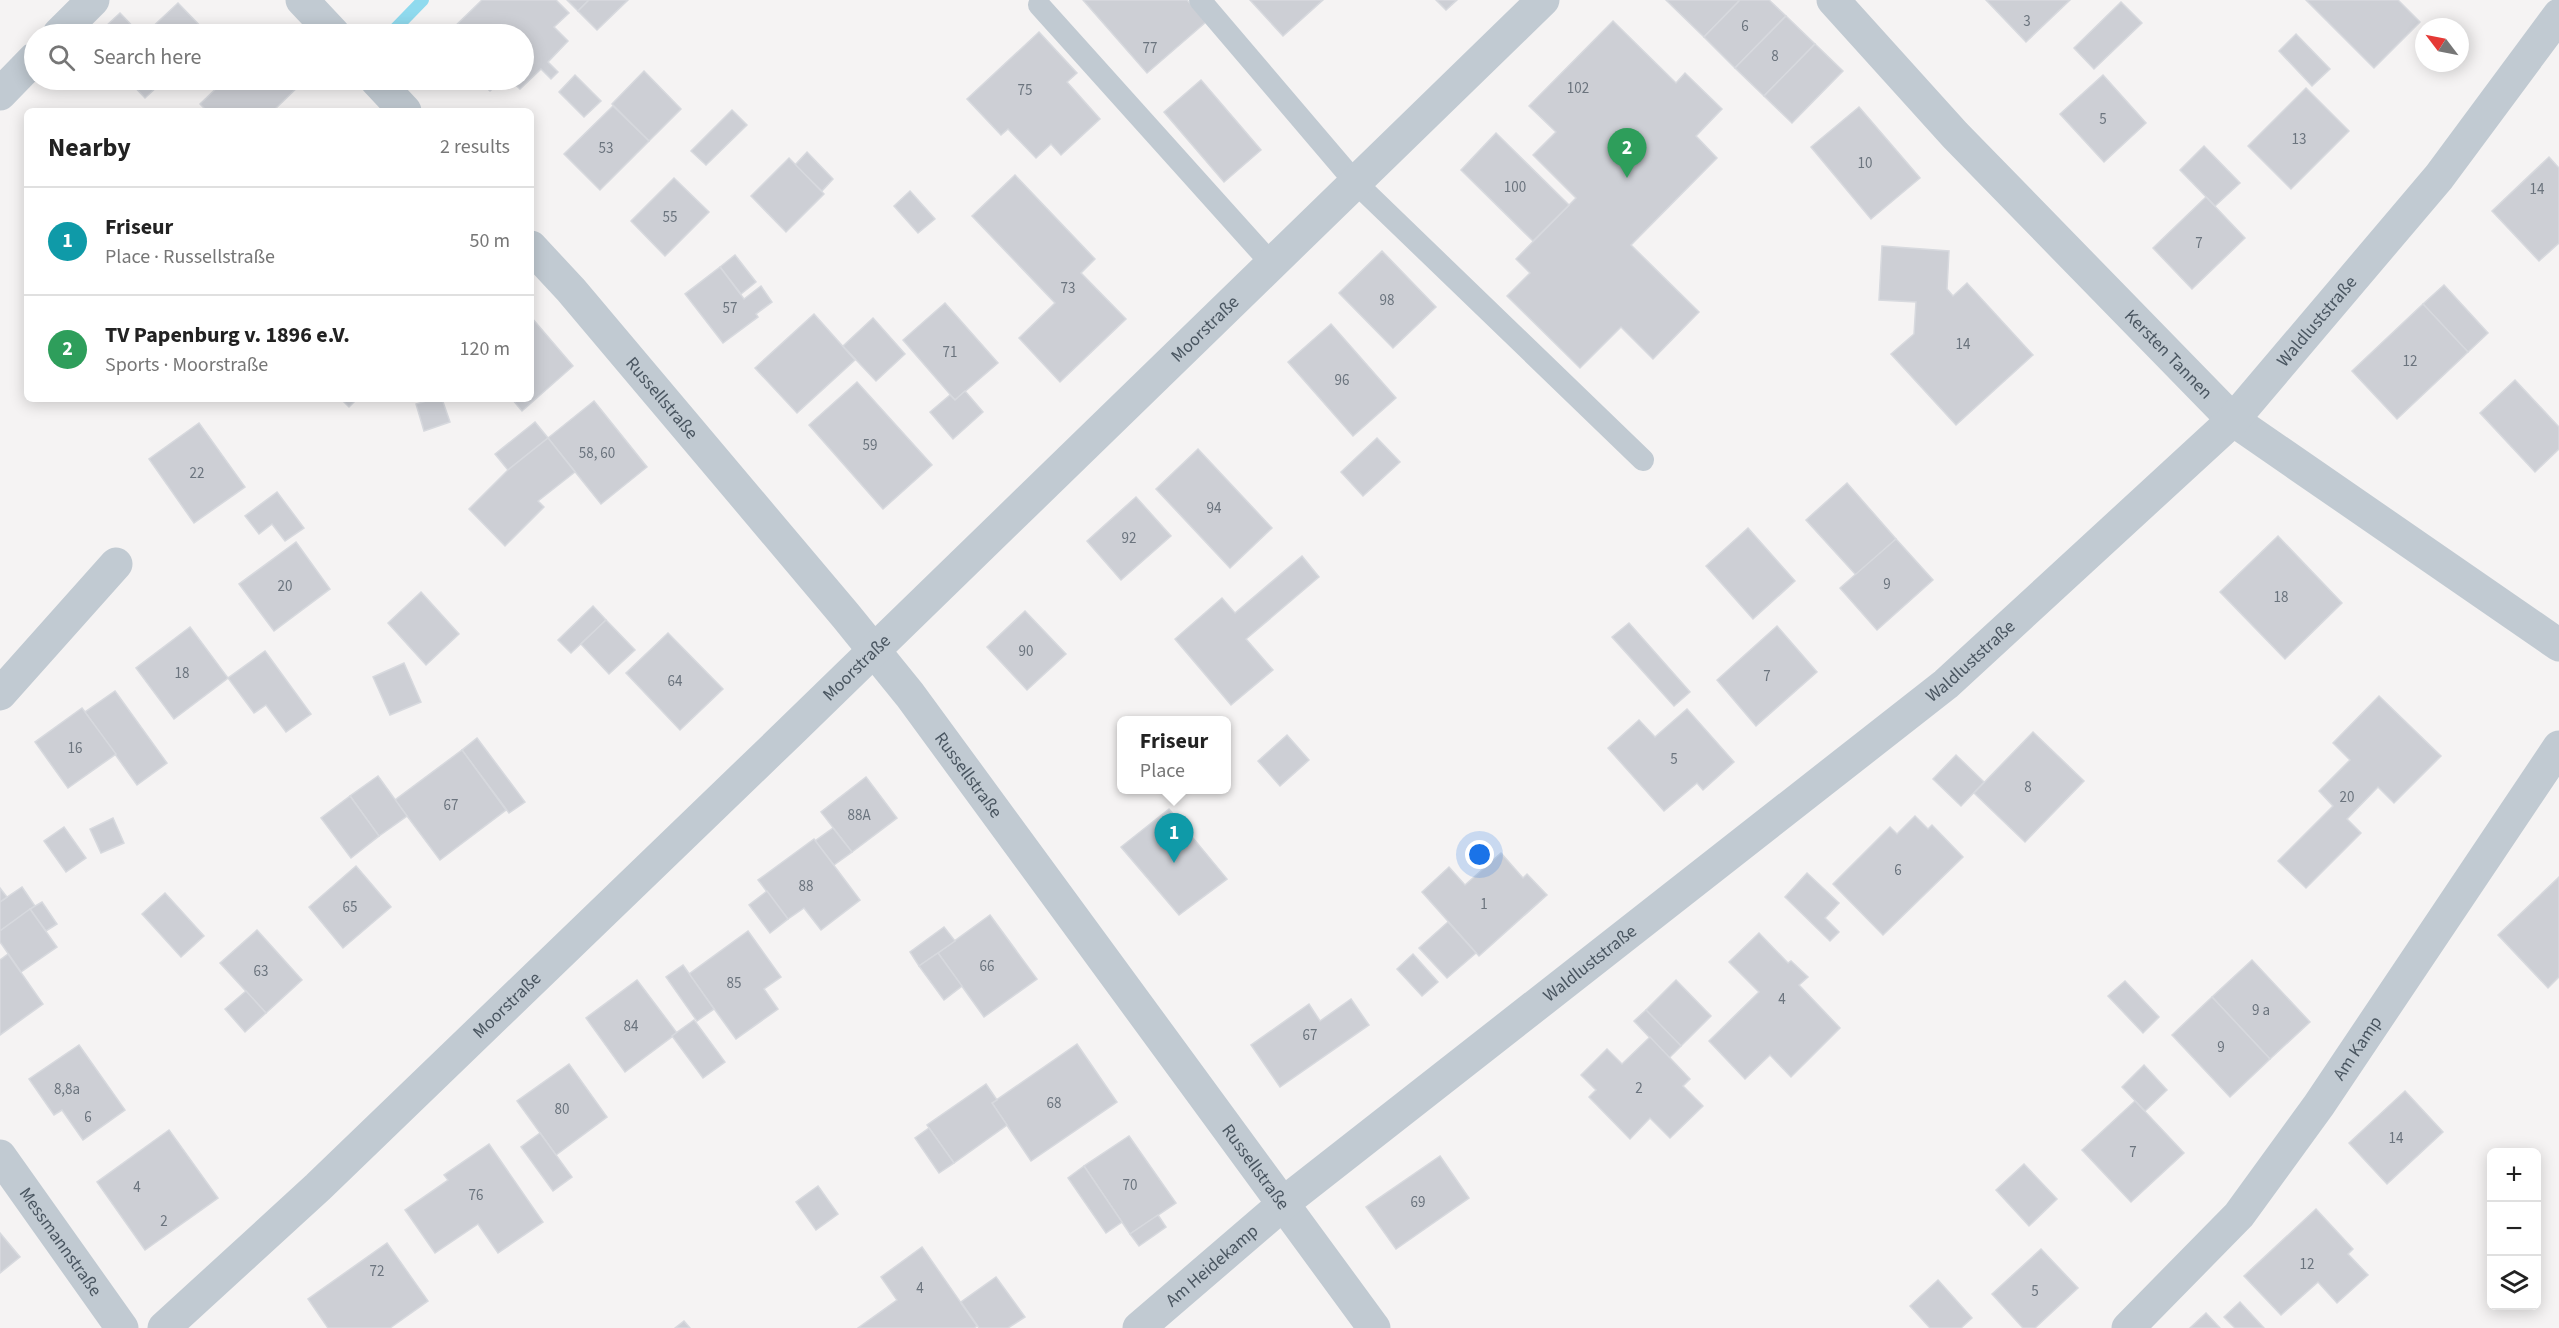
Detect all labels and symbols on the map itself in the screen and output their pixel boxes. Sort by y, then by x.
house number: 3 [2023,11,2031,32]
house number: 6 [1741,16,1749,37]
north arrow [2415,18,2469,72]
house number: 77 [1143,38,1157,59]
house number: 8 [1771,46,1779,67]
house number: 102 [1567,78,1589,99]
house number: 75 [1018,80,1032,101]
house number: 5 [2099,109,2107,130]
pin: 2 [1608,128,1646,178]
house number: 13 [2292,129,2306,150]
house number: 53 [599,138,613,159]
house number: 10 [1858,153,1872,174]
house number: 100 [1504,177,1526,198]
house number: 14 [2530,179,2545,200]
house number: 55 [663,207,677,228]
house number: 7 [2195,233,2203,254]
street label: Waldluststraße [2271,271,2363,373]
house number: 73 [1061,278,1075,299]
street label: Moorstraße [1166,290,1245,368]
house number: 98 [1380,290,1394,311]
house number: 57 [723,298,737,319]
street label: Kersten Tannen [2119,304,2218,405]
house number: 14 [1956,334,1971,355]
house number: 71 [943,342,957,363]
house number: 12 [2403,351,2417,372]
street label: Russellstraße [620,352,704,445]
house number: 96 [1335,370,1349,391]
house number: 59 [863,435,877,456]
house number: 58, 60 [579,443,615,464]
house number: 22 [190,463,204,484]
house number: 94 [1207,498,1222,519]
house number: 92 [1122,528,1136,549]
house number: 9 [1883,574,1891,595]
house number: 20 [278,576,292,597]
house number: 18 [2274,587,2288,608]
street label: Waldluststraße [1921,614,2021,708]
street label: Moorstraße [817,629,896,707]
house number: 90 [1019,641,1033,662]
house number: 18 [175,663,189,684]
house number: 7 [1763,666,1771,687]
house number: 64 [668,671,683,692]
street label: Russellstraße [928,727,1008,823]
house number: 16 [68,738,82,759]
house number: 5 [1670,749,1678,770]
house number: 8 [2024,777,2032,798]
house number: 20 [2340,787,2354,808]
house number: 67 [444,795,458,816]
house number: 88A [847,805,871,826]
pin: 1 [1154,814,1194,863]
your location [1465,840,1494,869]
house number: 6 [1894,860,1902,881]
house number: 88 [799,876,813,897]
house number: 1 [1480,894,1488,915]
house number: 65 [343,897,357,918]
street label: Waldluststraße [1538,919,1642,1008]
house number: 66 [980,956,994,977]
house number: 63 [254,961,268,982]
street label: Moorstraße [467,966,547,1044]
house number: 85 [727,973,741,994]
house number: 4 [1778,989,1786,1010]
house number: 9 a [2252,1000,2270,1021]
street label: Am Kamp [2327,1011,2388,1085]
house number: 84 [624,1016,639,1037]
house number: 67 [1303,1025,1317,1046]
house number: 9 [2217,1037,2225,1058]
house number: 2 [1635,1078,1643,1099]
house number: 8,8a [54,1079,80,1100]
house number: 68 [1047,1093,1061,1114]
house number: 80 [555,1099,569,1120]
house number: 6 [84,1107,92,1128]
street label: Russellstraße [1216,1119,1295,1215]
house number: 14 [2389,1128,2404,1149]
house number: 7 [2129,1142,2137,1163]
house number: 70 [1123,1175,1137,1196]
house number: 4 [133,1177,141,1198]
street label: Messmannstraße [13,1182,108,1302]
house number: 76 [469,1185,483,1206]
house number: 69 [1411,1192,1425,1213]
house number: 2 [160,1211,168,1232]
street label: Am Heidekamp [1160,1219,1264,1313]
house number: 12 [2300,1254,2314,1275]
house number: 72 [370,1261,384,1282]
house number: 4 [916,1278,924,1299]
house number: 5 [2031,1281,2039,1302]

